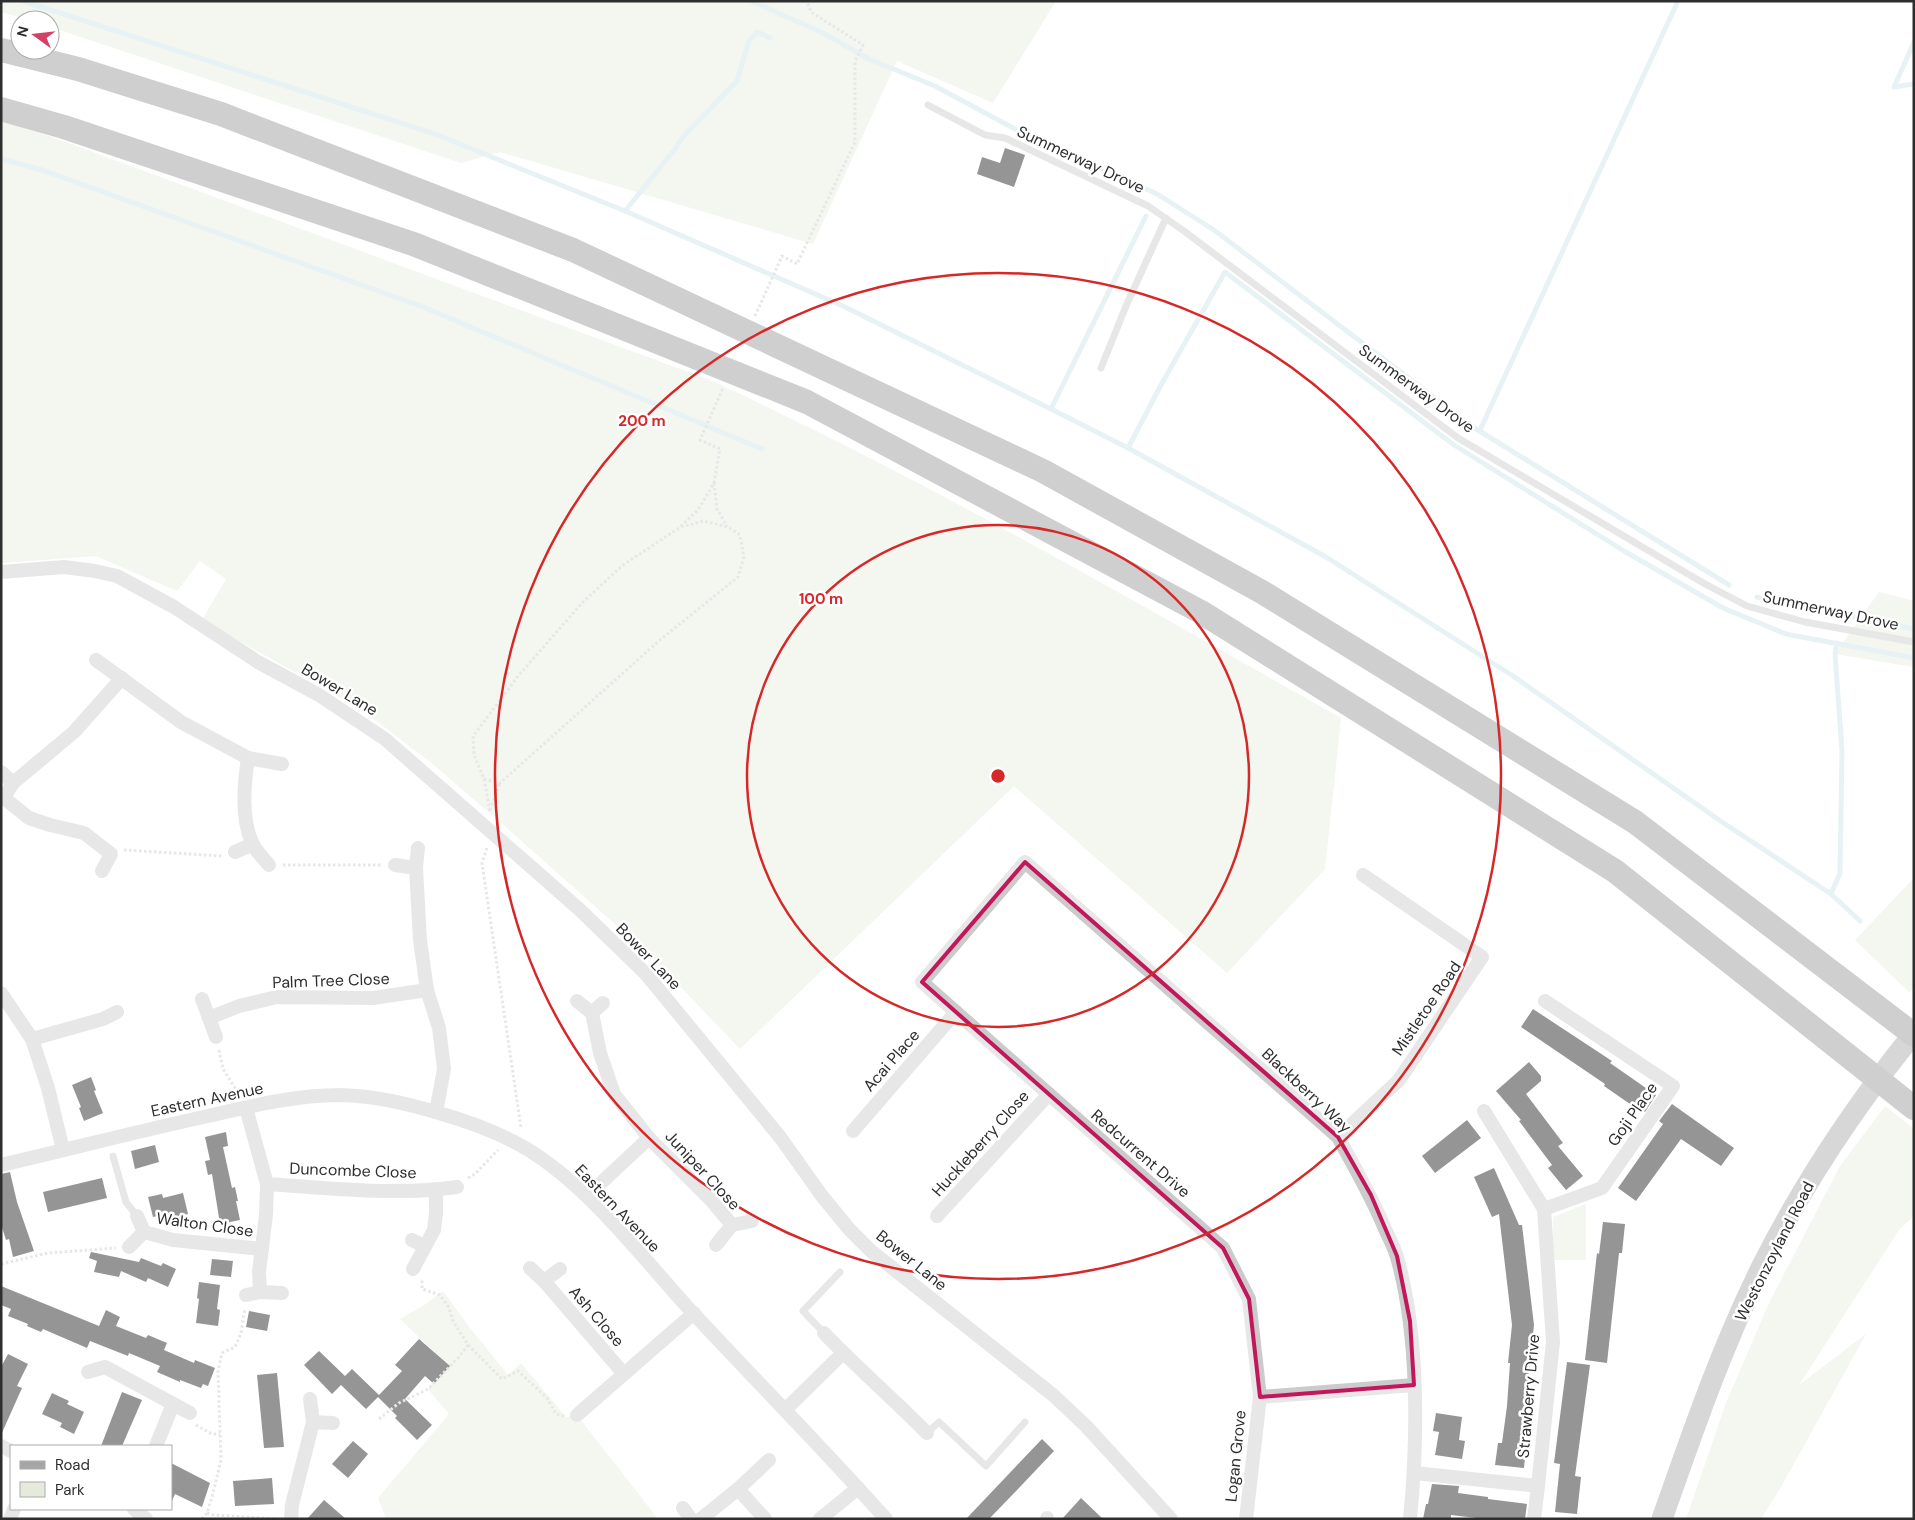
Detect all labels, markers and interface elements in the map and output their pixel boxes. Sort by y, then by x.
north arrow [10,10,60,60]
text: N [12,24,32,39]
street label: Summerway Drove [1014,121,1148,198]
street label: Summerway Drove [1355,339,1479,438]
text: 200 m [618,411,666,431]
street label: Summerway Drove [1761,586,1901,635]
text: 100 m [799,589,843,609]
street label: Bower Lane [298,658,382,720]
centre of rings [989,767,1007,785]
street label: Bower Lane [611,918,686,994]
street label: Mistletoe Road [1387,957,1466,1060]
street label: Palm Tree Close [272,968,390,993]
street label: Acai Place [859,1025,924,1096]
street label: Blackberry Way [1257,1043,1356,1137]
street label: Eastern Avenue [149,1077,265,1122]
street label: Goji Place [1603,1078,1662,1150]
street label: Huckleberry Close [927,1086,1034,1201]
street label: Redcurrent Drive [1087,1105,1195,1202]
street label: Juniper Close [660,1126,745,1214]
street label: Duncombe Close [289,1158,417,1183]
street label: Eastern Avenue [570,1160,665,1257]
street label: Westonzoyland Road [1730,1178,1819,1325]
street label: Walton Close [155,1207,255,1242]
street label: Bower Lane [872,1225,951,1295]
street label: Ash Close [565,1282,629,1351]
street label: Strawberry Drive [1513,1333,1544,1459]
street label: Logan Grove [1220,1409,1251,1503]
legend [10,1445,172,1510]
text: Road [55,1455,90,1475]
text: Park [55,1480,85,1500]

